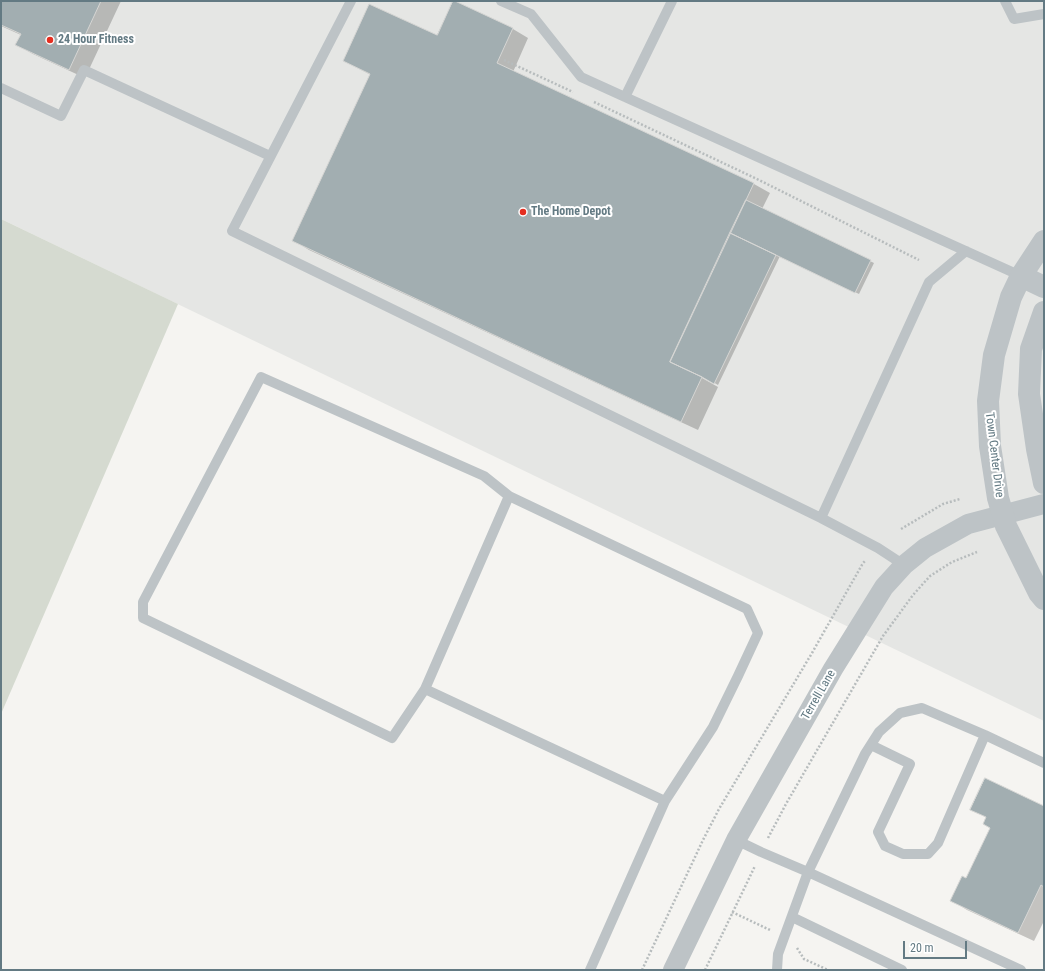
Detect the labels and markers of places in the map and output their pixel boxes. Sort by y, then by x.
place label: 24 Hour Fitness [58,33,134,47]
marker: 24 Hour Fitness [45,35,55,45]
place label: The Home Depot [531,205,611,219]
marker: The Home Depot [518,207,528,217]

